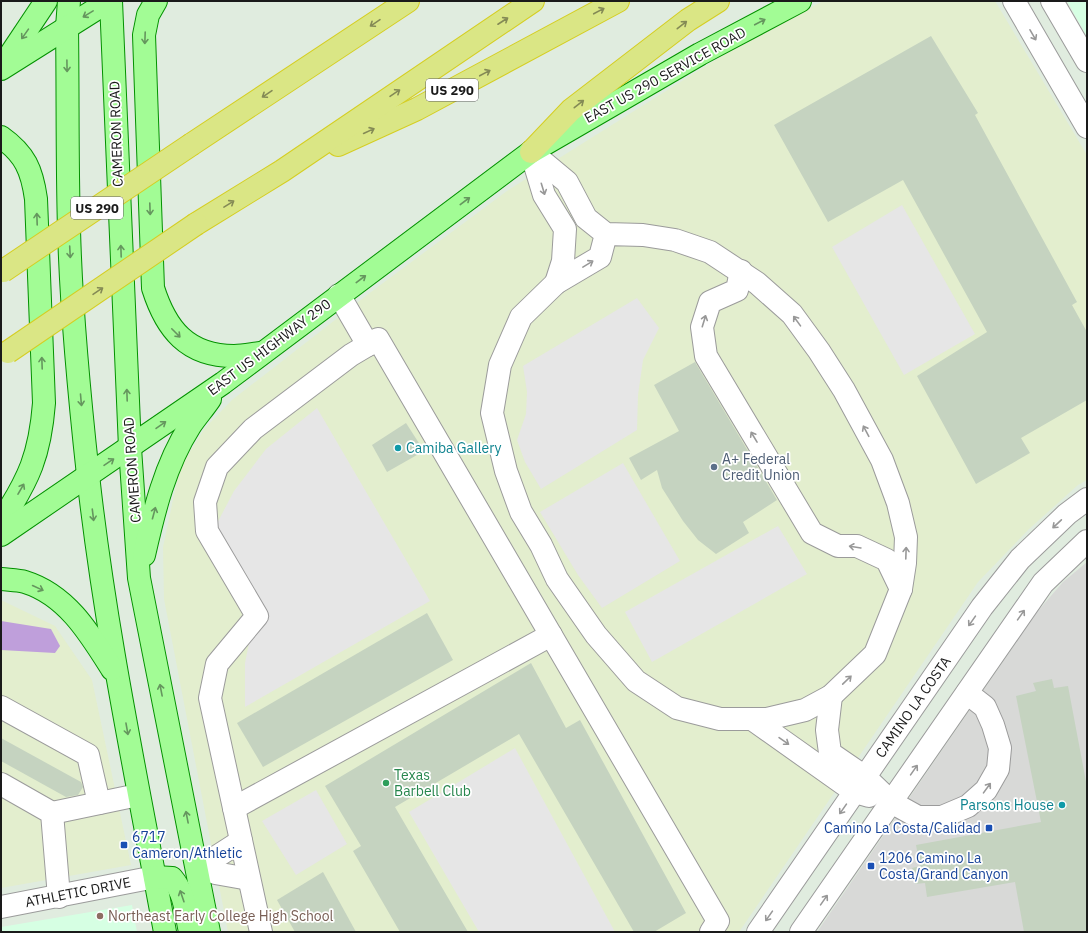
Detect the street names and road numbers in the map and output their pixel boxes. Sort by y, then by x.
street label: EAST US 290 SERVICE ROAD [581,23,749,127]
road number: US 290 [426,79,478,101]
street label: CAMERON ROAD [105,81,127,187]
road number: US 290 [71,197,123,219]
street label: EAST US HIGHWAY 290 [204,295,334,399]
street label: CAMERON ROAD [119,416,145,524]
street label: CAMINO LA COSTA [871,653,955,761]
street label: ATHLETIC DRIVE [24,873,132,911]

